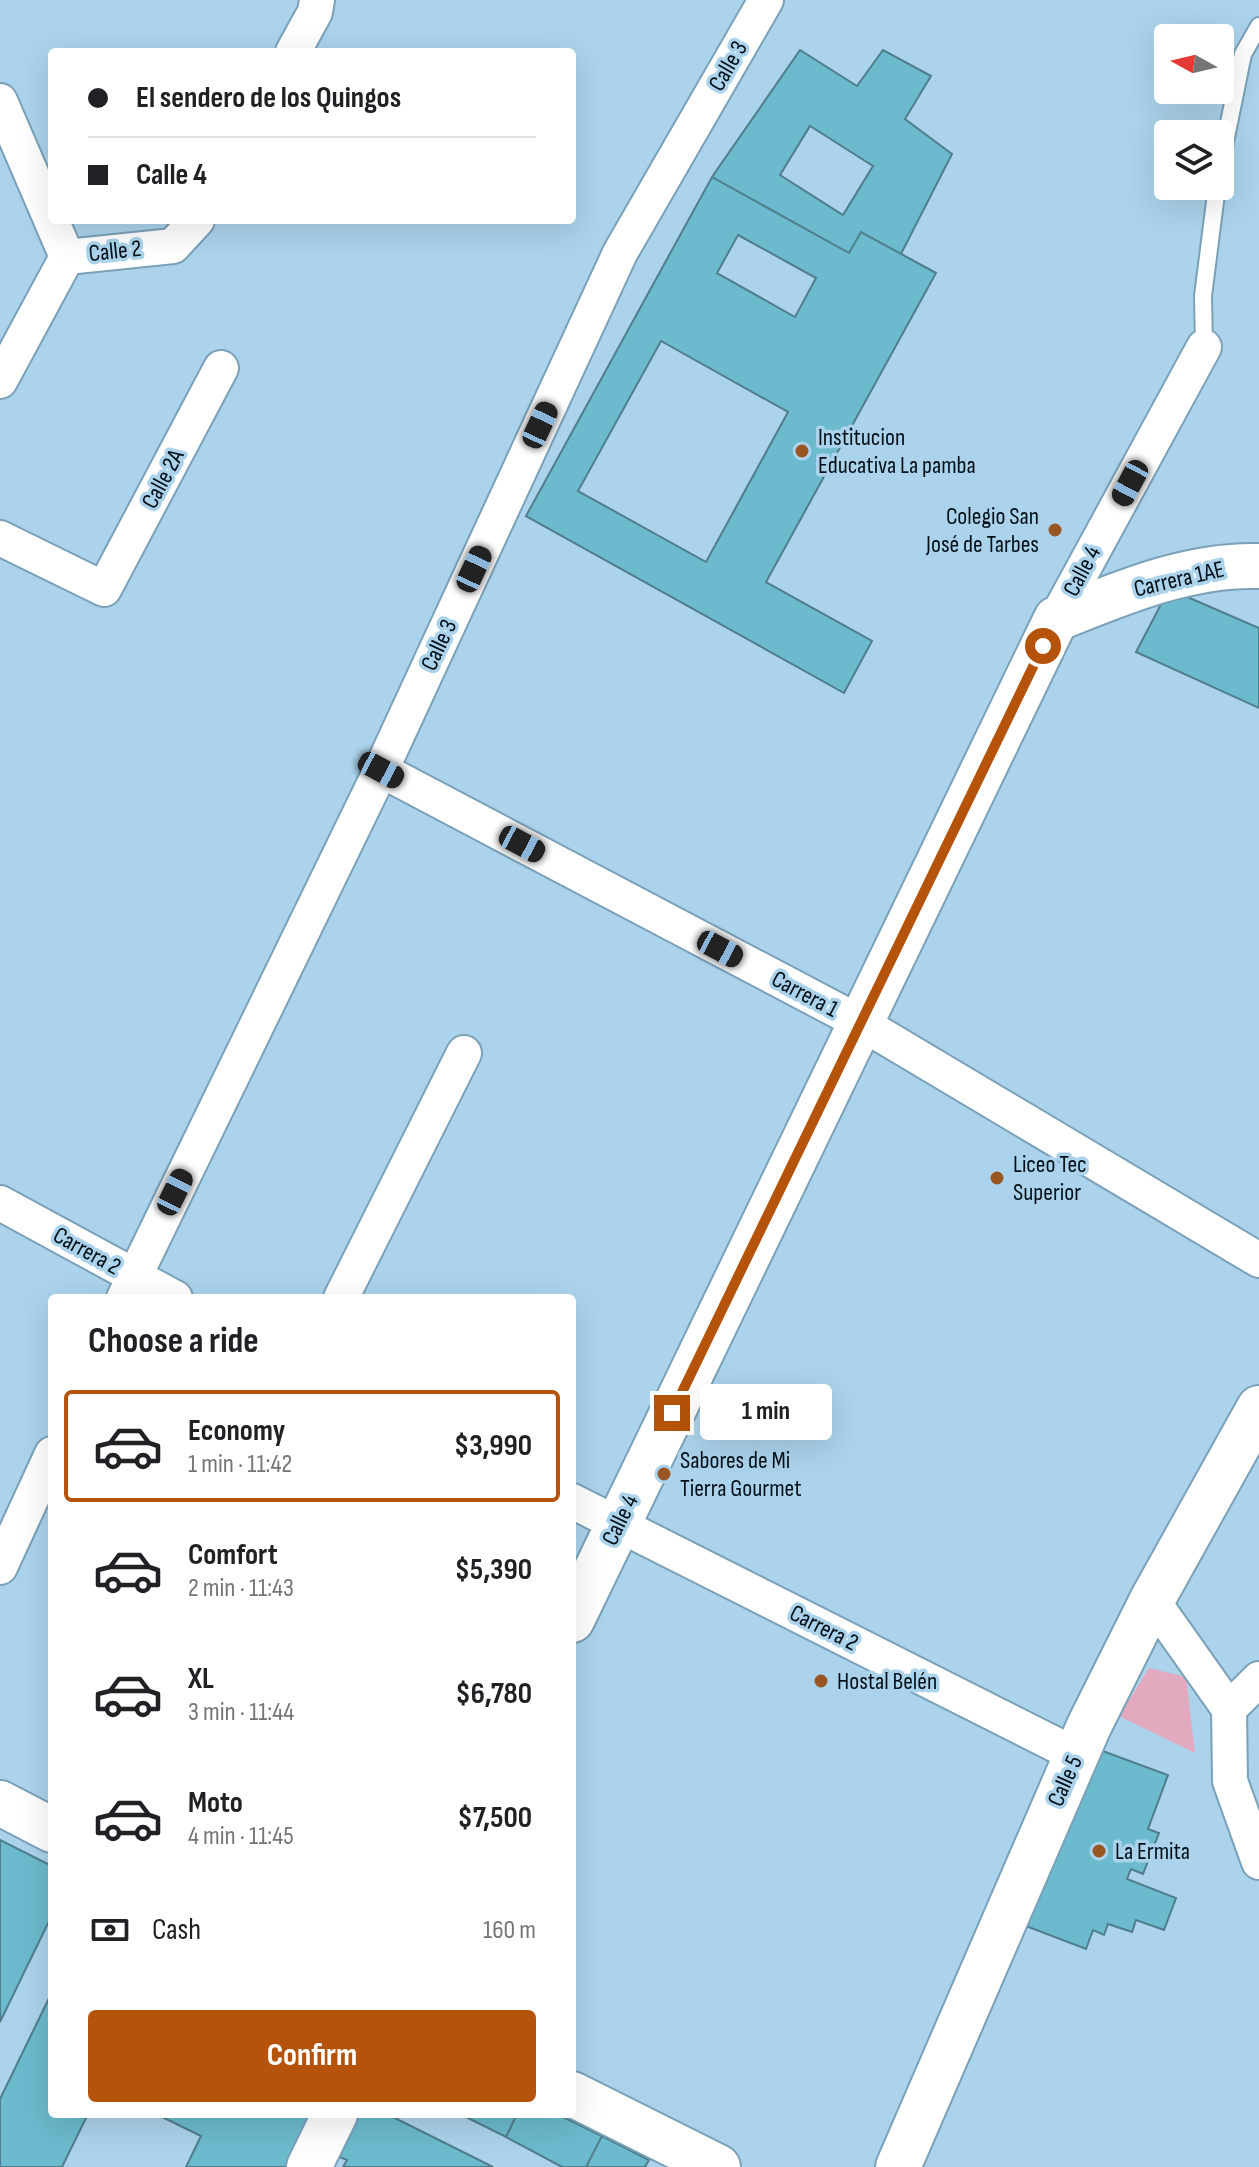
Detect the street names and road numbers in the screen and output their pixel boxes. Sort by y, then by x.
street label: Calle 3 [702,36,754,96]
street label: Calle 2 [87,234,143,268]
street label: Calle 2A [135,444,191,514]
street label: Calle 4 [1057,541,1107,601]
street label: Carrera 1AE [1131,555,1227,603]
street label: Calle 3 [415,615,463,675]
street label: Carrera 1 [767,964,844,1024]
street label: Carrera 2 [48,1221,126,1281]
street label: Calle 4 [595,1490,645,1550]
street label: Carrera 2 [785,1599,863,1657]
street label: Calle 5 [1041,1751,1089,1811]

